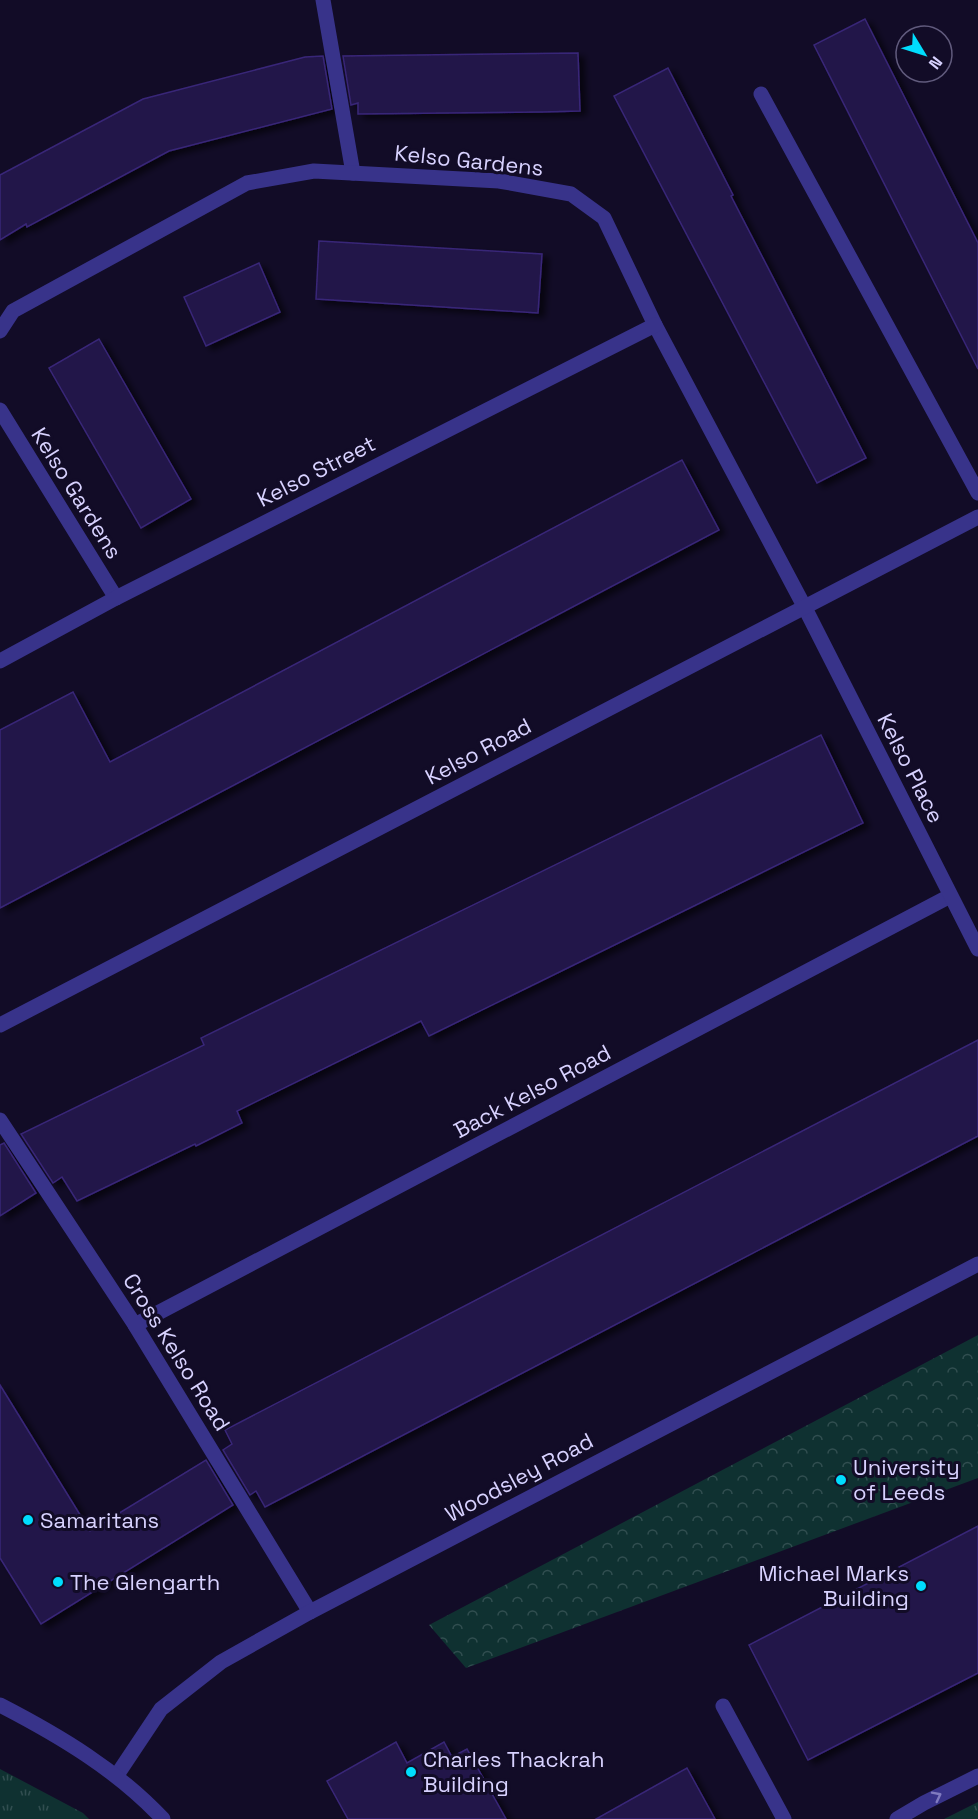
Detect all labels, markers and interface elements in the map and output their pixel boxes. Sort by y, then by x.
north arrow [894,24,954,84]
text: N [924,52,947,74]
street label: Kelso Gardens [393,138,545,182]
street label: Kelso Gardens [25,422,129,564]
street label: Kelso Street [252,429,380,513]
street label: Kelso Place [871,708,951,828]
street label: Kelso Road [420,711,536,791]
street label: Back Kelso Road [449,1038,615,1144]
street label: Cross Kelso Road [117,1268,237,1436]
street label: Woodsley Road [440,1426,598,1528]
place label: University of Leeds [853,1453,960,1506]
marker: University of Leeds [834,1473,848,1487]
place label: Samaritans [40,1506,159,1534]
marker: Samaritans [21,1513,35,1527]
place label: Michael Marks Building [758,1559,909,1612]
place label: The Glengarth [70,1568,220,1596]
marker: The Glengarth [51,1575,65,1589]
marker: Michael Marks Building [914,1579,928,1593]
place label: Charles Thackrah Building [423,1745,604,1798]
marker: Charles Thackrah Building [404,1765,418,1779]
one-way arrow [931,1792,942,1804]

